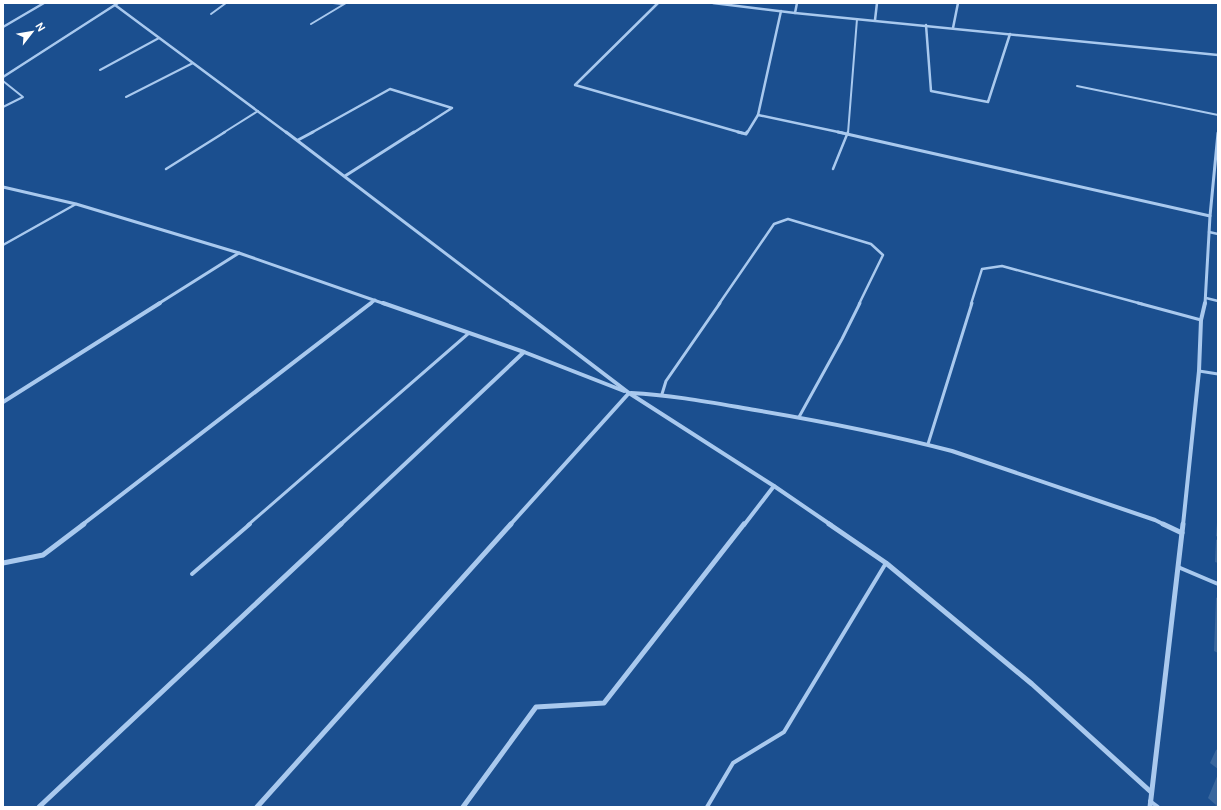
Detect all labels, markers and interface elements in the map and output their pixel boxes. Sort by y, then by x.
north arrow [12,12,52,52]
text: N [33,20,49,34]

